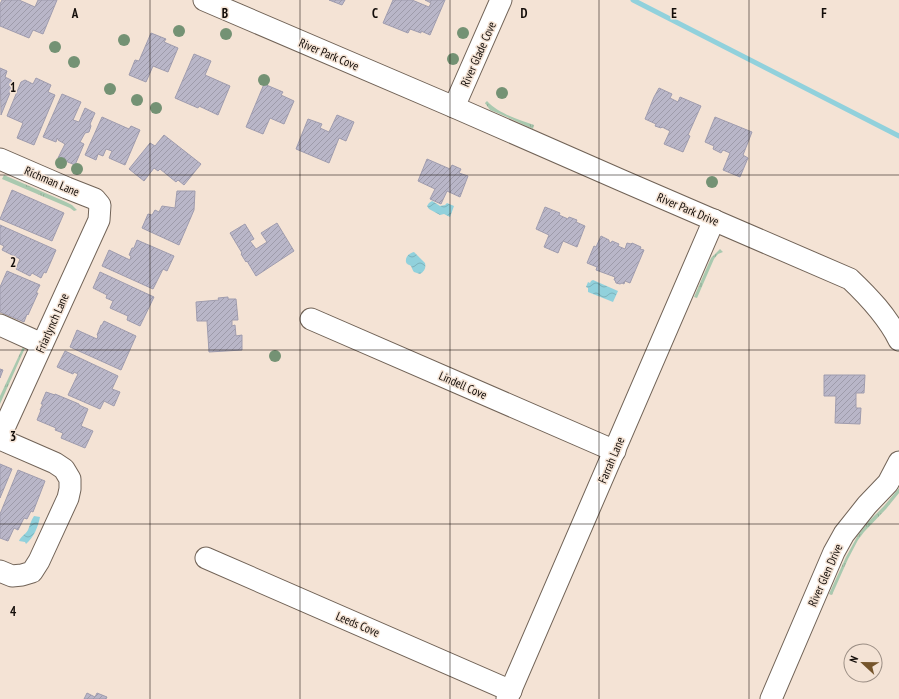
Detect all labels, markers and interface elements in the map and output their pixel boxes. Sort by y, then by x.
text: A [71,5,79,22]
text: B [222,5,228,22]
text: C [372,5,378,22]
text: D [521,5,528,22]
text: E [671,5,677,22]
text: F [821,5,827,22]
street label: River Glade Cove [457,19,499,89]
street label: River Park Cove [297,35,361,73]
text: 1 [10,79,16,96]
street label: Richman Lane [22,163,82,199]
street label: River Park Drive [655,189,721,229]
text: 2 [10,254,16,271]
street label: Friarlynch Lane [32,291,72,355]
street label: Lindell Cove [437,368,489,402]
text: 3 [10,428,16,445]
street label: Farrah Lane [595,435,627,485]
street label: River Glen Drive [805,541,846,609]
text: 4 [10,603,17,620]
street label: Leeds Cove [334,608,382,640]
north arrow [843,643,883,683]
text: N [846,654,861,665]

